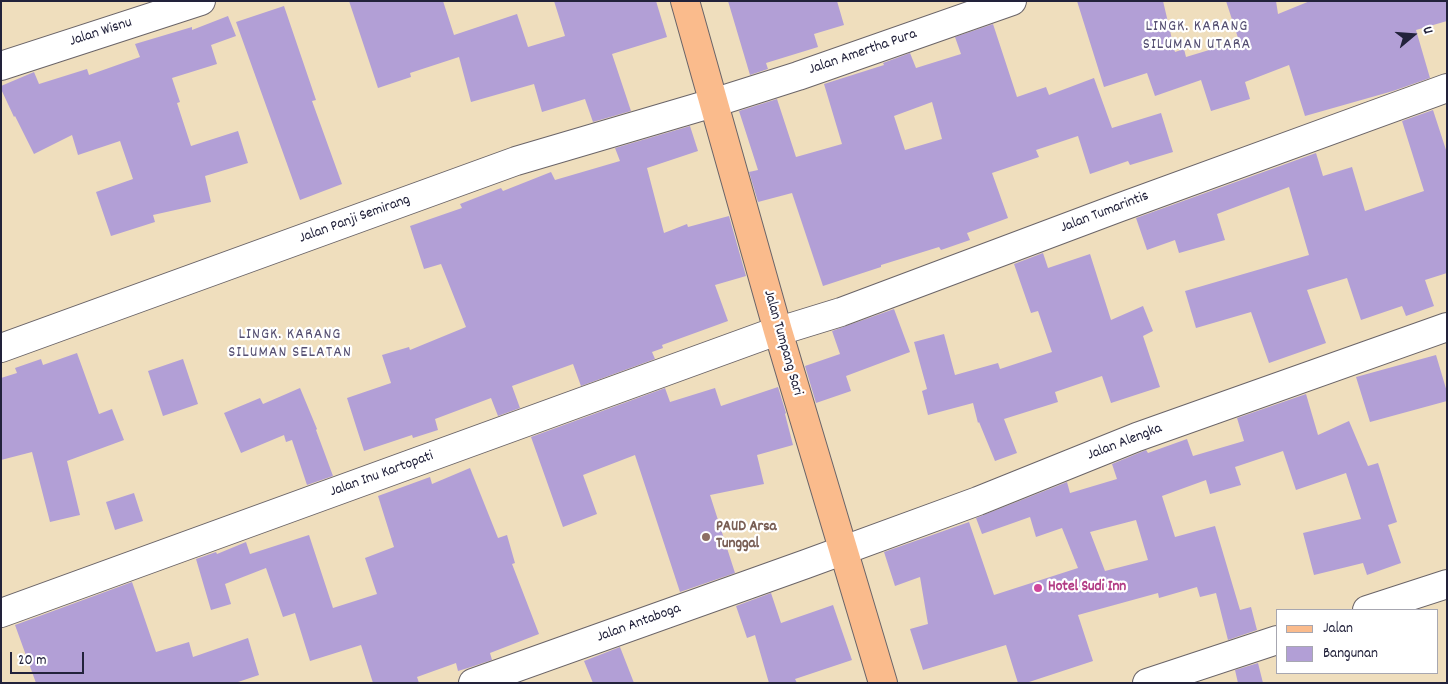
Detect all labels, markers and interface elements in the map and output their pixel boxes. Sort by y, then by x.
north arrow [1388,10,1438,60]
street label: Jalan Wisnu [68,14,134,52]
district label: LINGK. KARANG SILUMAN UTARA [1141,18,1253,56]
text: U [1417,24,1438,37]
street label: Jalan Amertha Pura [807,26,919,80]
street label: Jalan Tumarintis [1058,188,1152,238]
street label: Jalan Panji Semirang [297,192,413,248]
street label: Jalan Tumpang Sari [758,288,806,398]
district label: LINGK. KARANG SILUMAN SELATAN [226,326,354,364]
street label: Jalan Alengka [1085,421,1165,465]
street label: Jalan Inu Kartopati [328,448,436,502]
place label: PAUD Arsa Tunggal [716,519,777,554]
marker: PAUD Arsa Tunggal [700,531,712,543]
place label: Hotel Sudi Inn [1048,579,1126,597]
marker: Hotel Sudi Inn [1032,582,1044,594]
street label: Jalan Antaboga [595,601,683,647]
legend [1276,609,1438,674]
text: Jalan [1323,618,1353,640]
scale bar [12,642,86,674]
text: Bangunan [1323,643,1378,665]
text: 20 m [18,650,46,672]

